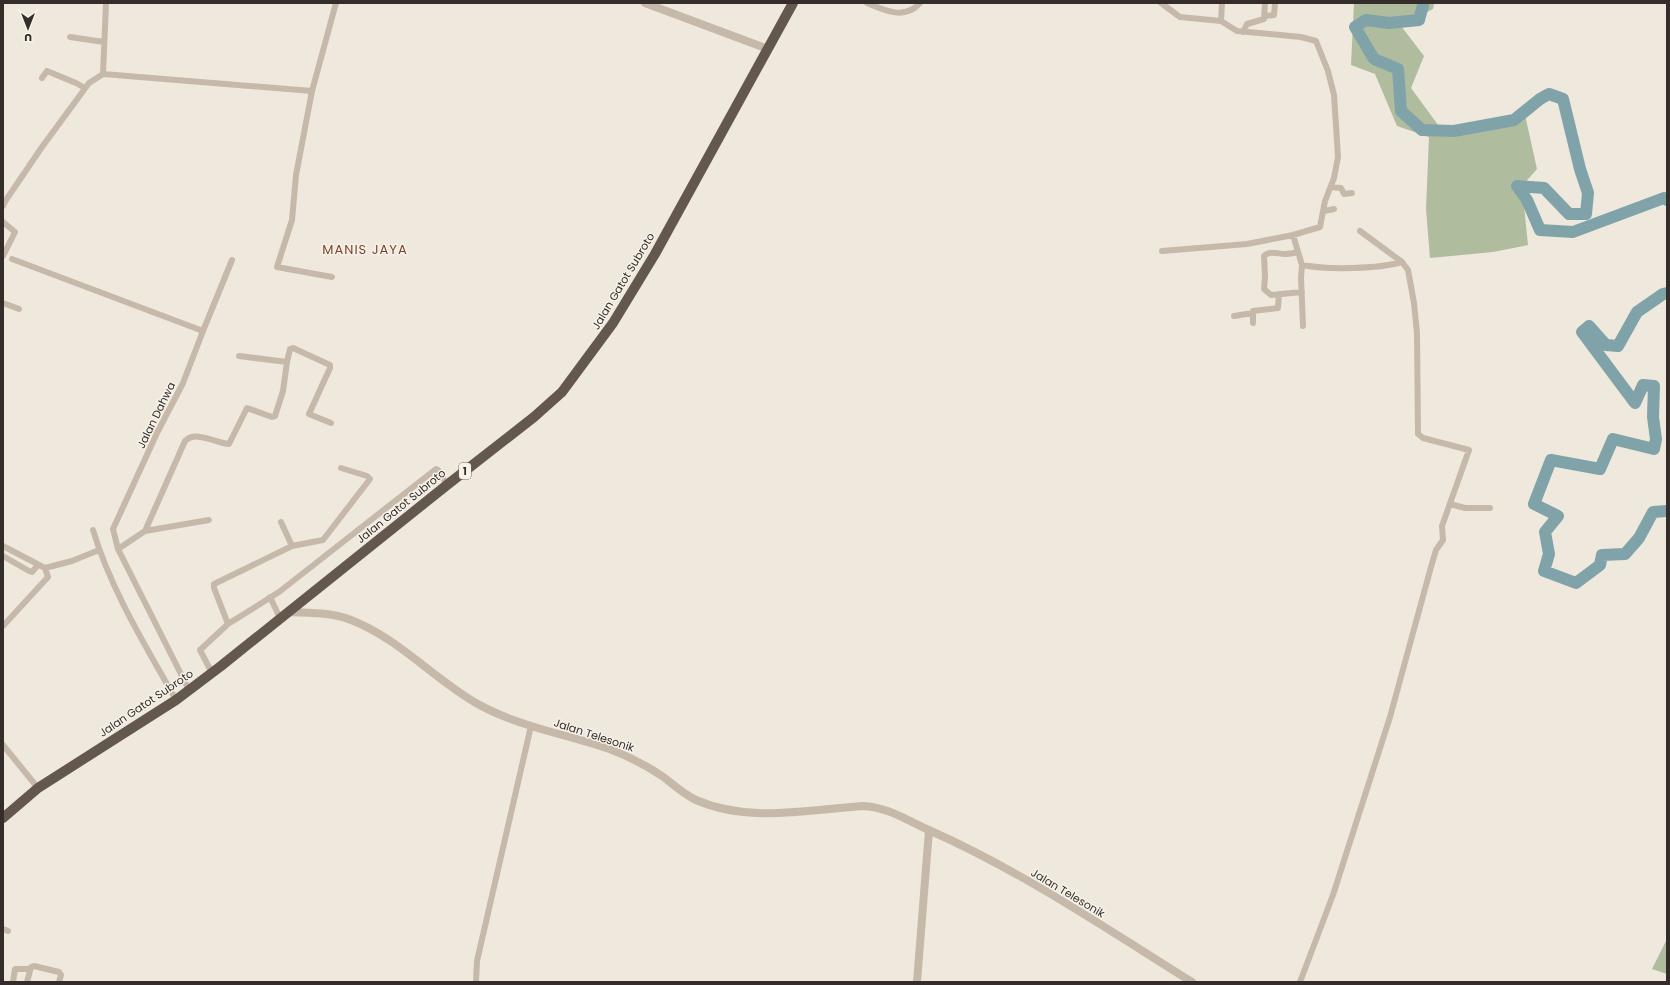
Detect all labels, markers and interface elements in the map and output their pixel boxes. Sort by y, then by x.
north arrow [8,8,48,48]
text: U [24,30,32,46]
street label: Jalan Gatot Subroto [588,230,658,332]
district label: MANIS JAYA [322,240,408,259]
street label: Jalan Dahwa [133,379,179,451]
road number: 1 [459,463,471,479]
street label: Jalan Gatot Subroto [353,465,449,547]
street label: Jalan Gatot Subroto [96,665,196,741]
street label: Jalan Telesonik [552,714,637,756]
street label: Jalan Telesonik [1028,865,1108,922]

